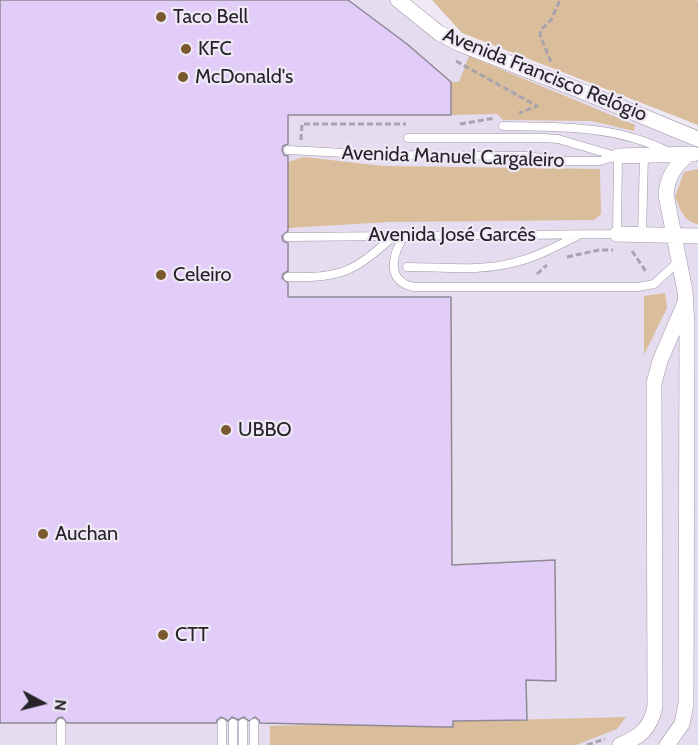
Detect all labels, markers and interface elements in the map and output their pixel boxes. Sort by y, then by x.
place label: Taco Bell [173,5,248,29]
marker: Taco Bell [154,10,168,24]
street label: Avenida Francisco Relógio [440,23,650,127]
place label: KFC [198,37,232,61]
marker: KFC [179,42,193,56]
place label: McDonald's [195,65,293,89]
marker: McDonald's [176,70,190,84]
street label: Avenida Manuel Cargaleiro [341,141,565,173]
street label: Avenida José Garcês [368,223,536,247]
place label: Celeiro [173,263,231,287]
marker: Celeiro [154,268,168,282]
place label: UBBO [238,418,292,442]
marker: UBBO [219,423,233,437]
place label: Auchan [55,522,118,546]
marker: Auchan [36,527,50,541]
place label: CTT [175,623,209,647]
marker: CTT [156,628,170,642]
north arrow [12,673,72,733]
text: N [50,698,70,712]

